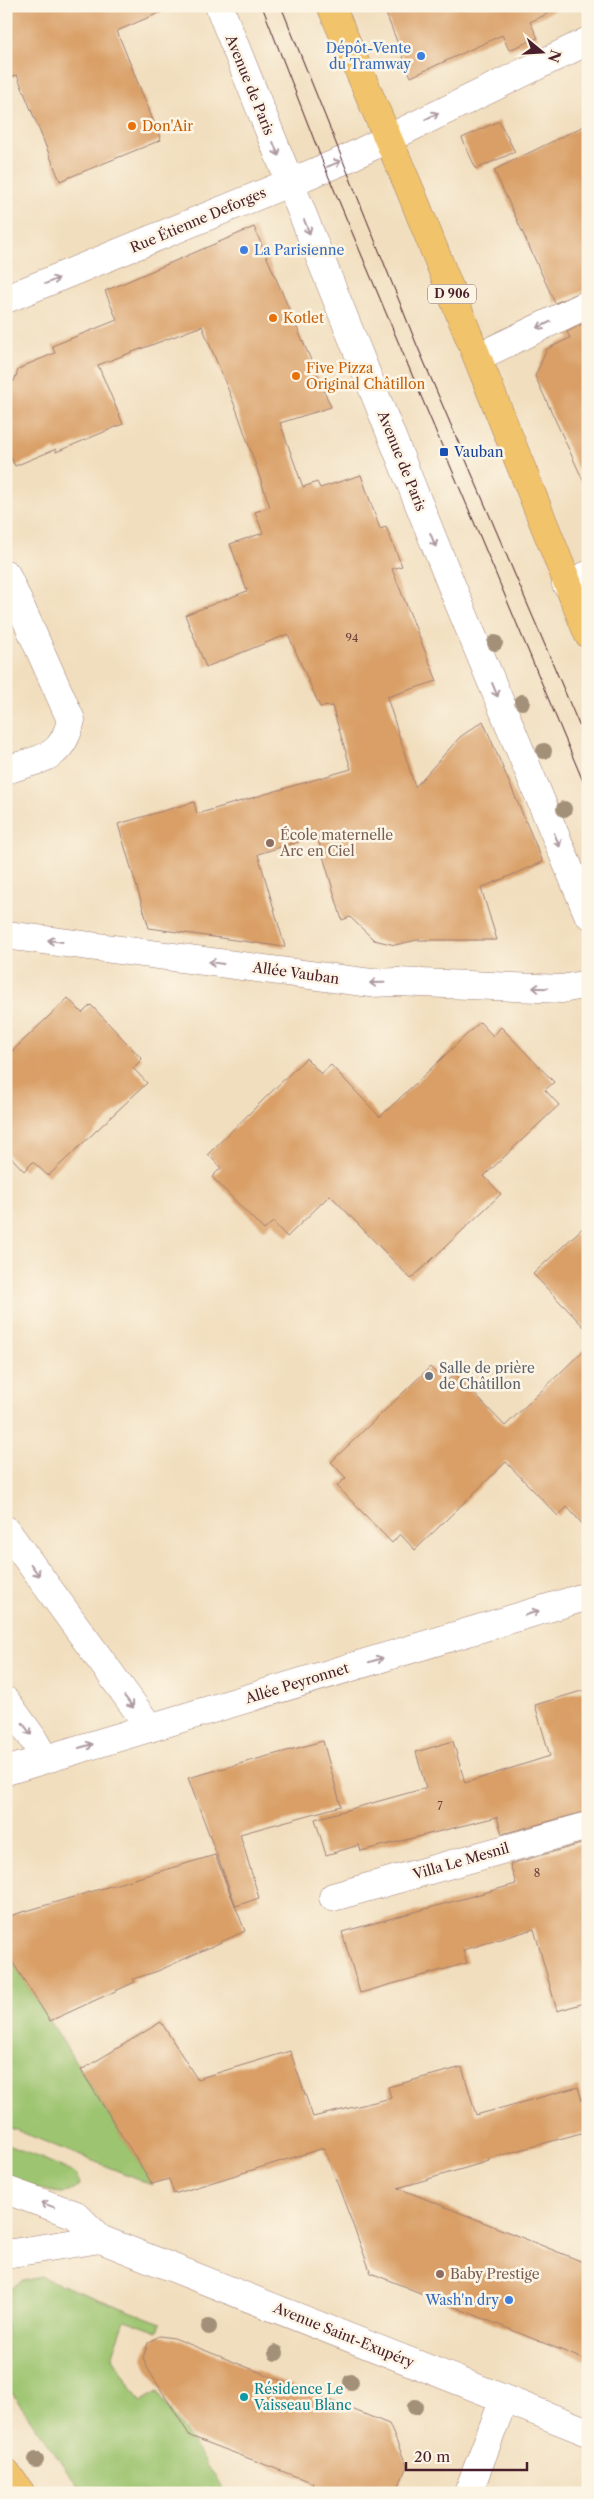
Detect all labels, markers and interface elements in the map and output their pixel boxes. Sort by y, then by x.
north arrow [516,28,566,78]
street label: Avenue de Paris [221,31,278,138]
place label: Dépôt-Vente du Tramway [326,39,411,73]
text: N [544,47,565,65]
marker: Dépôt-Vente du Tramway [415,50,427,62]
one-way arrow [424,111,439,120]
place label: Don'Air [142,117,193,135]
marker: Don'Air [126,120,138,132]
one-way arrow [272,141,281,156]
one-way arrow [326,159,341,168]
street label: Rue Étienne Deforges [127,183,269,257]
one-way arrow [303,219,312,234]
place label: La Parisienne [254,241,344,259]
marker: La Parisienne [238,244,250,256]
one-way arrow [43,276,59,285]
road number: D 906 [428,284,476,304]
place label: Kotlet [283,309,324,327]
marker: Kotlet [267,312,279,324]
one-way arrow [537,321,552,330]
place label: Five Pizza Original Châtillon [306,359,426,393]
marker: Five Pizza Original Châtillon [290,370,302,382]
street label: Avenue de Paris [373,407,430,514]
place label: Vauban [453,443,504,461]
marker: Vauban [438,446,450,458]
one-way arrow [429,532,439,547]
house number: 94 [346,631,358,645]
one-way arrow [491,682,501,697]
place label: École maternelle Arc en Ciel [279,826,393,860]
one-way arrow [553,832,563,847]
marker: École maternelle Arc en Ciel [264,837,276,849]
one-way arrow [47,936,63,946]
one-way arrow [208,958,224,968]
street label: Allée Vauban [251,958,341,988]
one-way arrow [370,978,386,988]
one-way arrow [532,984,548,993]
place label: Salle de prière de Châtillon [439,1359,535,1393]
marker: Salle de prière de Châtillon [423,1370,435,1382]
one-way arrow [30,1563,40,1577]
one-way arrow [524,1608,540,1618]
one-way arrow [368,1654,384,1664]
street label: Allée Peyronnet [242,1659,351,1708]
one-way arrow [124,1695,135,1708]
one-way arrow [21,1722,32,1735]
one-way arrow [78,1741,94,1751]
house number: 7 [437,1799,443,1813]
street label: Villa Le Mesnil [410,1839,511,1884]
house number: 8 [534,1866,540,1880]
one-way arrow [41,2200,56,2209]
place label: Baby Prestige [450,2265,540,2283]
marker: Baby Prestige [434,2268,446,2280]
place label: Wash'n dry [424,2291,499,2309]
marker: Wash'n dry [503,2294,515,2306]
street label: Avenue Saint-Exupéry [270,2298,417,2372]
place label: Résidence Le Vaisseau Blanc [253,2380,352,2414]
marker: Résidence Le Vaisseau Blanc [238,2391,250,2403]
scale bar [406,2439,528,2471]
text: 20 m [414,2447,450,2466]

